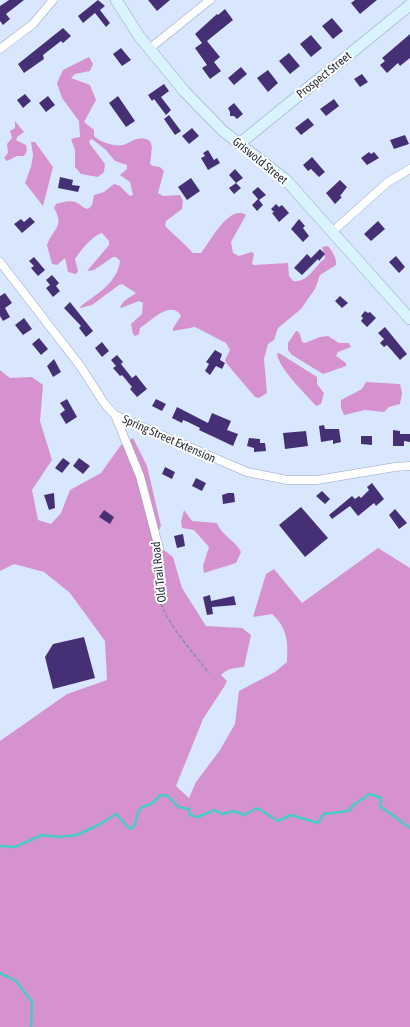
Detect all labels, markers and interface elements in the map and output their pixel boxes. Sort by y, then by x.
street label: Prospect Street [294,49,354,101]
street label: Griswold Street [230,135,290,187]
street label: Spring Street Extension [120,412,218,466]
street label: Old Trail Road [149,541,169,603]

